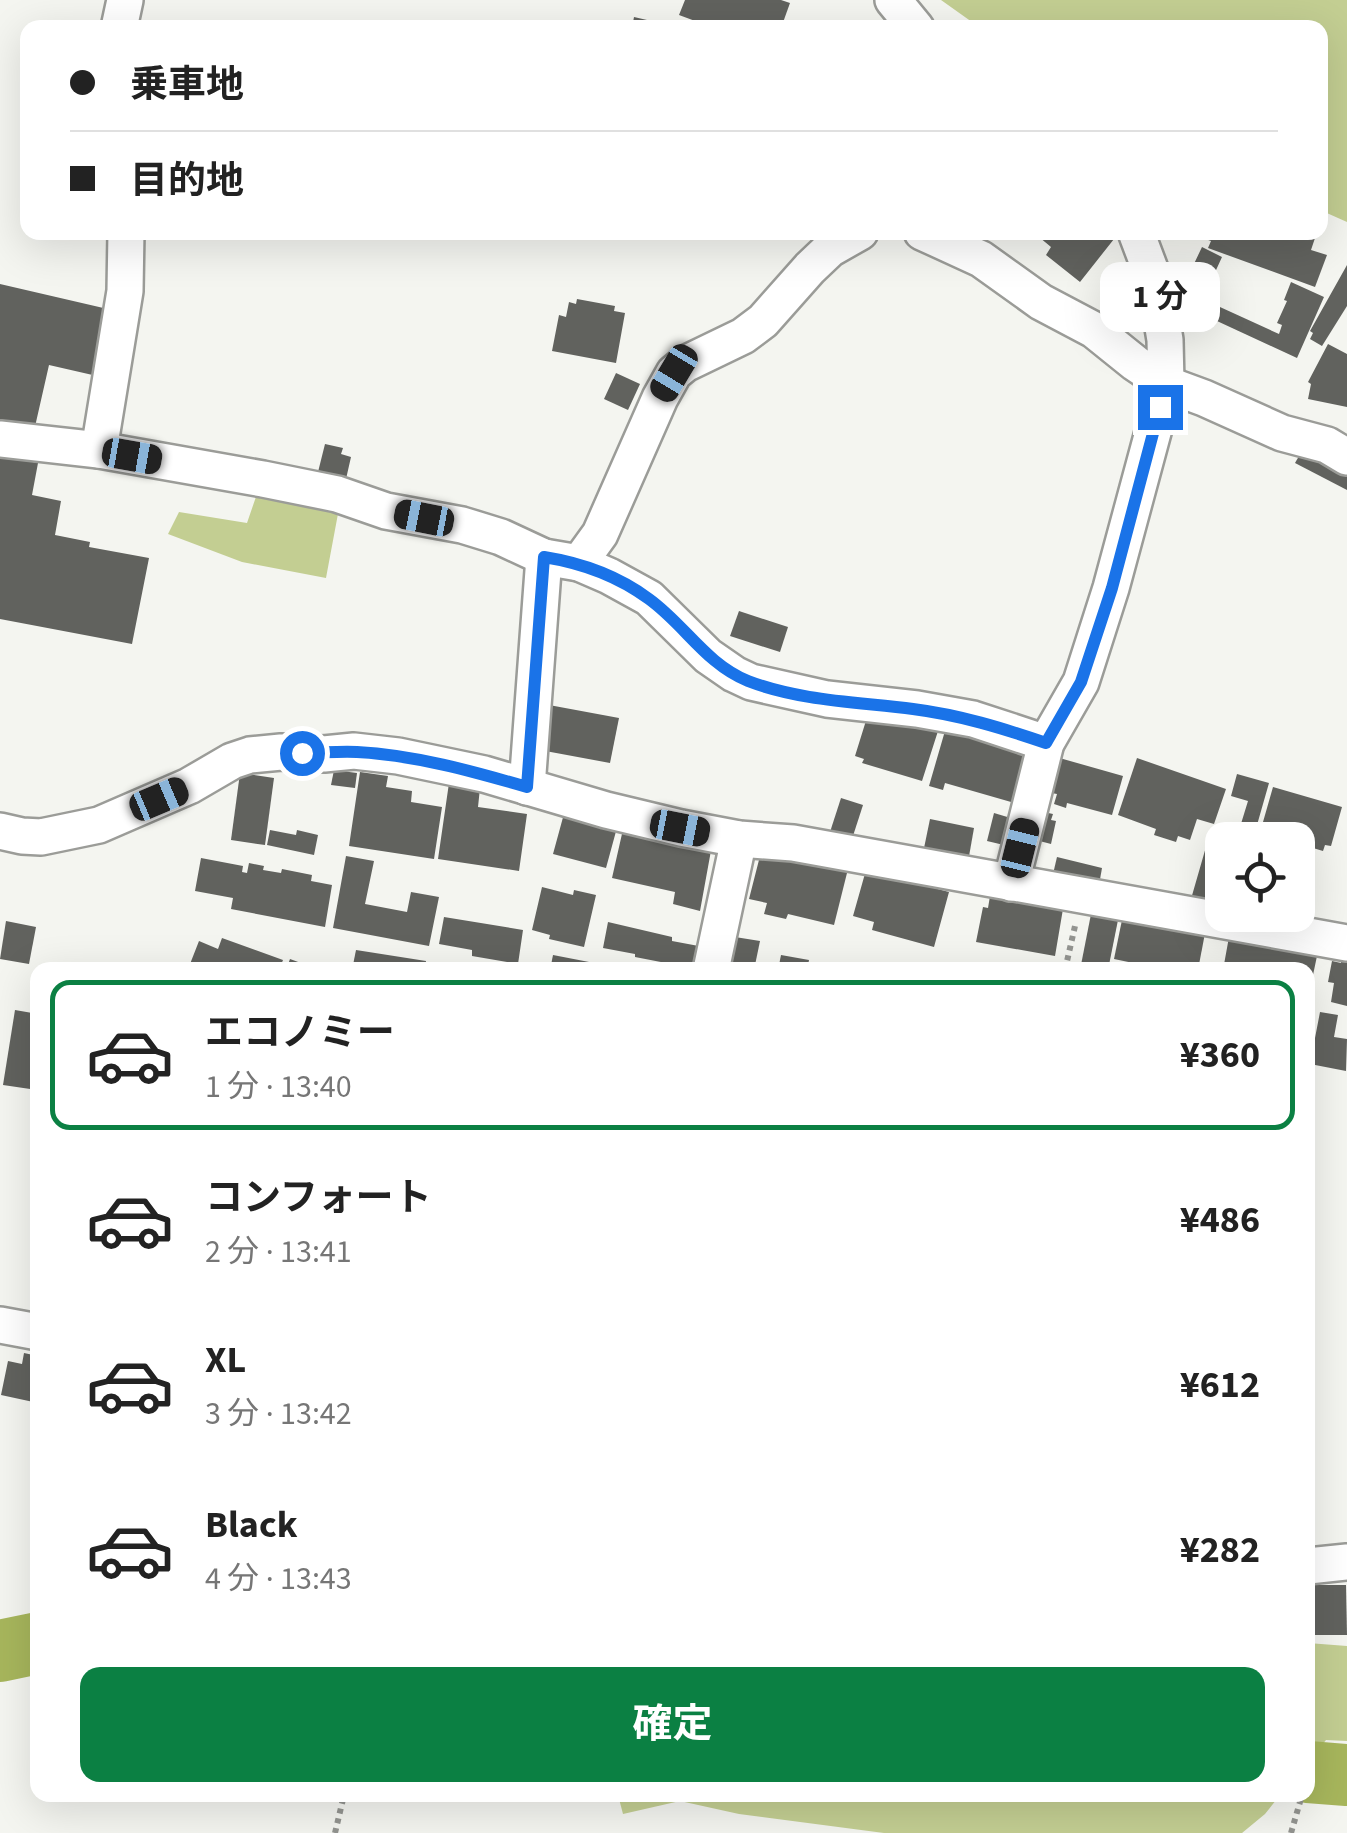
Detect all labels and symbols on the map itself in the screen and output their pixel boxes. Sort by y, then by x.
callout: 1 分 [1100,262,1220,332]
car [646,340,702,406]
route end [1138,385,1183,430]
car [100,436,164,476]
car [392,498,456,538]
route start [280,731,325,776]
car [126,773,192,825]
car [648,808,712,848]
car [998,815,1042,881]

